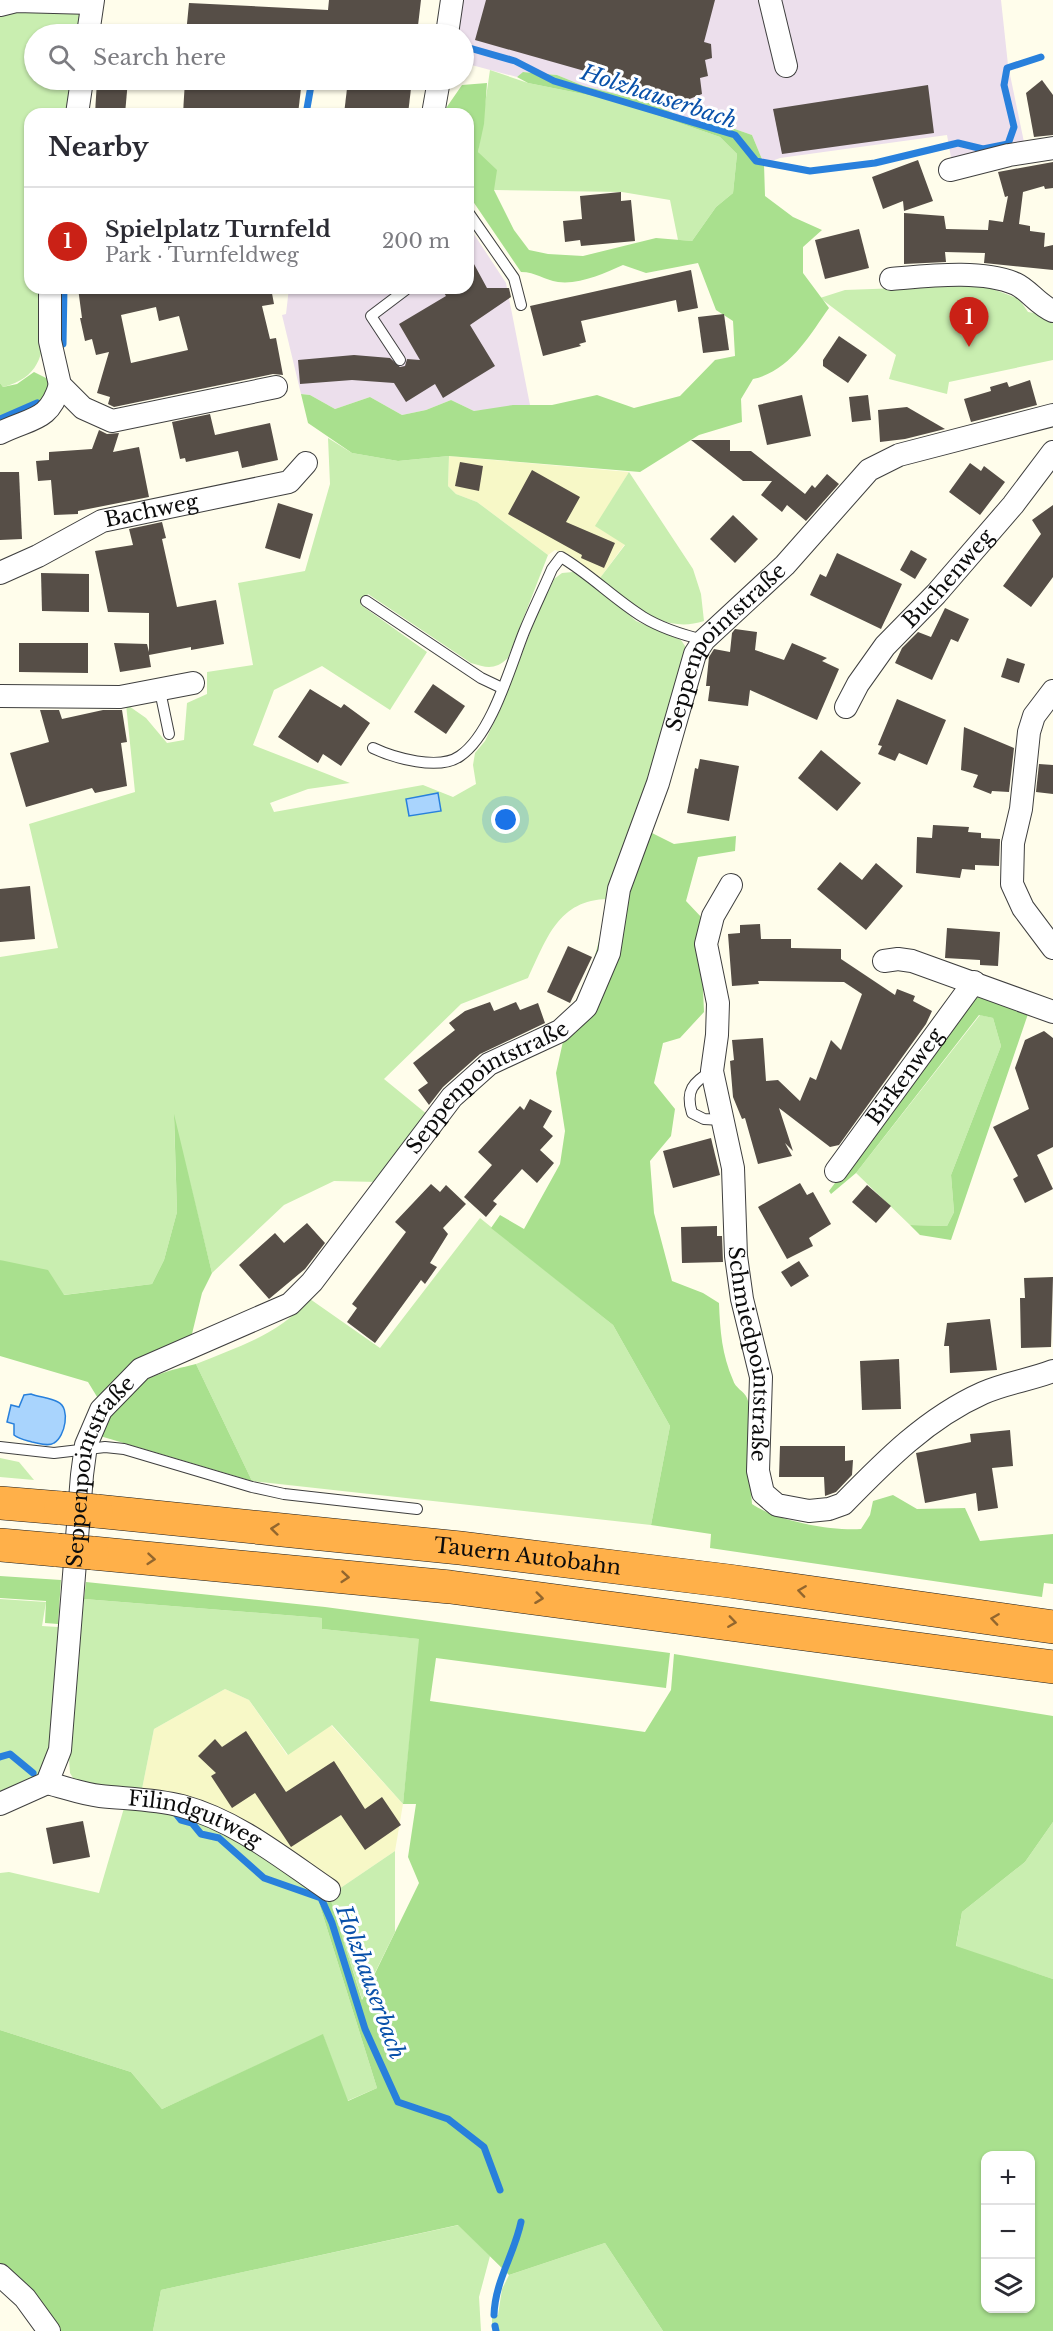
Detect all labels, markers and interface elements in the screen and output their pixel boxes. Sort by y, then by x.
search box [24,24,474,90]
icon: search [45,41,78,74]
text: Search here [93,44,226,71]
water label: Holzhauserbach [577,58,740,134]
text: Nearby [48,131,149,163]
text: Spielplatz Turnfeld [105,216,331,243]
text: 1 [63,229,72,253]
text: 200 m [382,229,450,253]
text: Park · Turnfeldweg [105,243,299,267]
pin: 1 [950,298,988,347]
street label: Bachweg [102,488,201,533]
street label: Buchenweg [897,523,1000,633]
street label: Seppenpointstraße [660,558,792,734]
your location [491,805,520,834]
street label: Seppenpointstraße [401,1016,575,1159]
street label: Birkenweg [861,1023,949,1130]
street label: Schmiedpointstraße [723,1246,774,1462]
street label: Seppenpointstraße [62,1370,140,1568]
one-way arrow [270,1523,279,1536]
street label: Tauern Autobahn [433,1532,623,1581]
one-way arrow [146,1552,155,1565]
one-way arrow [340,1570,349,1583]
one-way arrow [797,1586,807,1598]
one-way arrow [534,1591,543,1603]
one-way arrow [990,1613,1000,1625]
one-way arrow [728,1616,737,1628]
street label: Filindgutweg [127,1785,267,1854]
water label: Holzhauserbach [330,1900,411,2063]
map controls [981,2151,1035,2313]
button: + [981,2151,1035,2205]
button: − [981,2205,1035,2259]
button: layers [981,2259,1035,2313]

